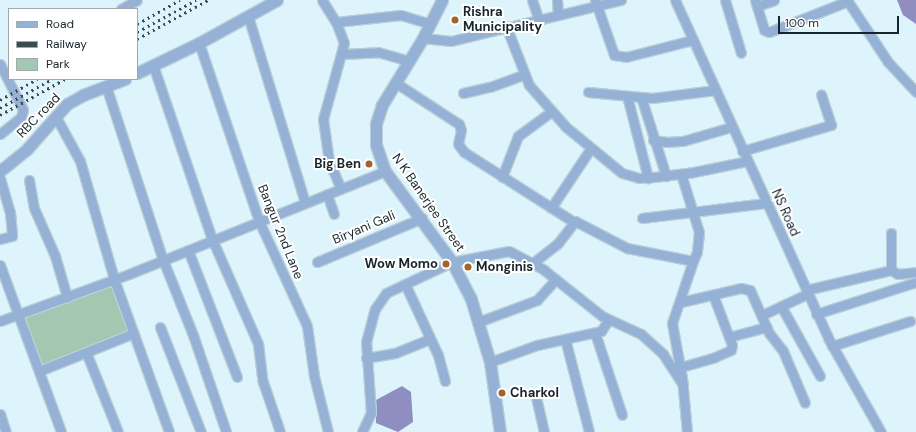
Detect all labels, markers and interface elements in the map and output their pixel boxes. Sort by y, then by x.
place label: Rishra Municipality [463,5,542,36]
legend [8,8,138,80]
scale bar [780,8,901,34]
marker: Rishra Municipality [450,15,460,25]
text: 100 m [785,15,819,31]
text: Road [46,16,74,32]
text: Railway [46,36,87,52]
text: Park [46,56,70,72]
street label: RBC road [14,90,64,142]
street label: N K Banerjee Street [388,151,468,255]
place label: Big Ben [314,156,361,172]
marker: Big Ben [364,159,374,169]
street label: Bangur 2nd Lane [254,182,306,282]
street label: NS Road [768,187,802,239]
street label: Biryani Gali [330,208,398,248]
place label: Wow Momo [364,256,438,272]
marker: Wow Momo [441,259,451,269]
place label: Monginis [476,259,533,275]
marker: Monginis [463,262,473,272]
place label: Charkol [510,385,559,401]
marker: Charkol [497,388,507,398]

